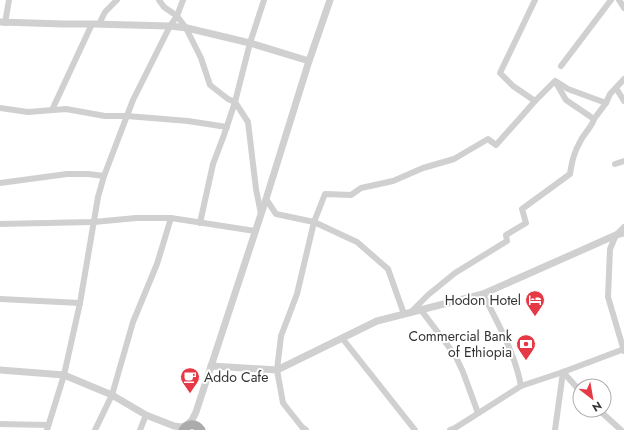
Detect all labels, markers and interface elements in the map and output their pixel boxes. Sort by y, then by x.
hotel icon: Hodon Hotel [524,289,546,317]
place label: Hodon Hotel [445,290,521,310]
place label: Commercial Bank of Ethiopia [409,326,513,362]
bank icon: Commercial Bank of Ethiopia [515,333,537,361]
cafe icon: Addo Cafe [179,366,201,394]
place label: Addo Cafe [204,367,269,387]
north arrow [572,378,612,418]
text: N [589,397,605,416]

